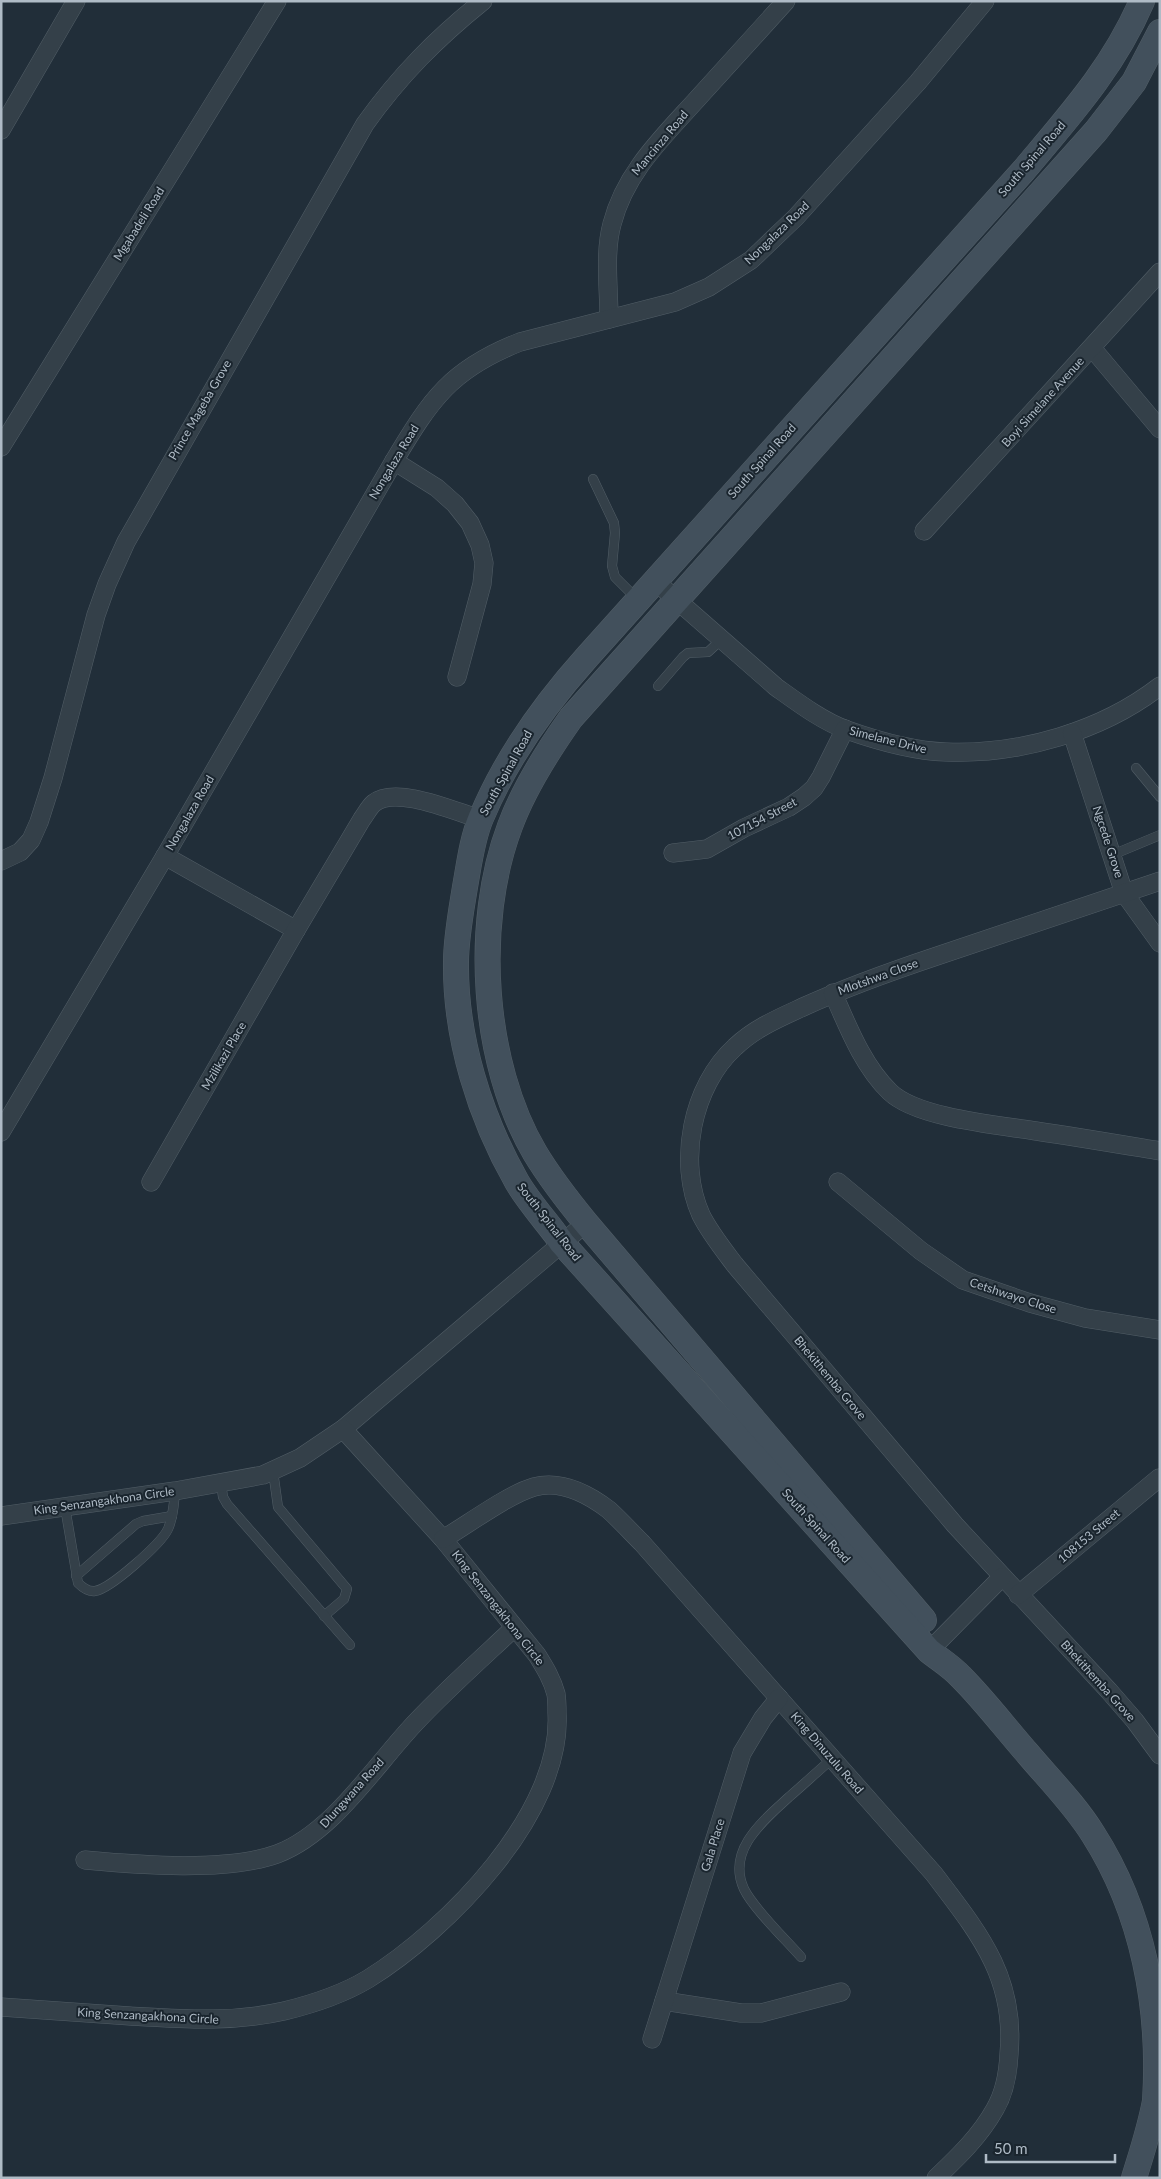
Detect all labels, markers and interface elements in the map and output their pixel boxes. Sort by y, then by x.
street label: Mancinza Road [628,107,691,178]
street label: South Spinal Road [995,118,1069,200]
street label: Mgabadeli Road [110,184,167,263]
street label: Nongalaza Road [741,198,812,267]
street label: Boyi Simelane Avenue [998,353,1087,450]
street label: Prince Mageba Grove [165,357,234,462]
street label: South Spinal Road [724,420,799,501]
street label: Nongalaza Road [365,422,422,502]
street label: Simelane Drive [848,723,928,756]
street label: South Spinal Road [476,727,535,818]
street label: Nongalaza Road [162,772,217,853]
street label: 107154 Street [724,794,800,843]
street label: Ngcede Grove [1090,804,1127,880]
street label: Mlotshwa Close [836,955,920,998]
street label: Mzilikazi Place [198,1019,249,1093]
street label: South Spinal Road [514,1180,585,1264]
street label: Cetshwayo Close [968,1274,1059,1317]
street label: Bhekithemba Grove [791,1333,870,1422]
street label: King Senzangakhona Circle [33,1483,175,1518]
street label: South Spinal Road [779,1485,854,1566]
street label: 108153 Street [1055,1505,1123,1566]
street label: King Senzangakhona Circle [449,1547,548,1668]
street label: Bhekithemba Grove [1058,1637,1139,1724]
street label: King Dinuzulu Road [788,1709,867,1797]
street label: Dlungwana Road [316,1755,387,1831]
street label: Gala Place [697,1817,728,1873]
street label: King Senzangakhona Circle [77,2004,219,2027]
scale bar [986,2132,1115,2164]
text: 50 m [994,2139,1028,2157]

